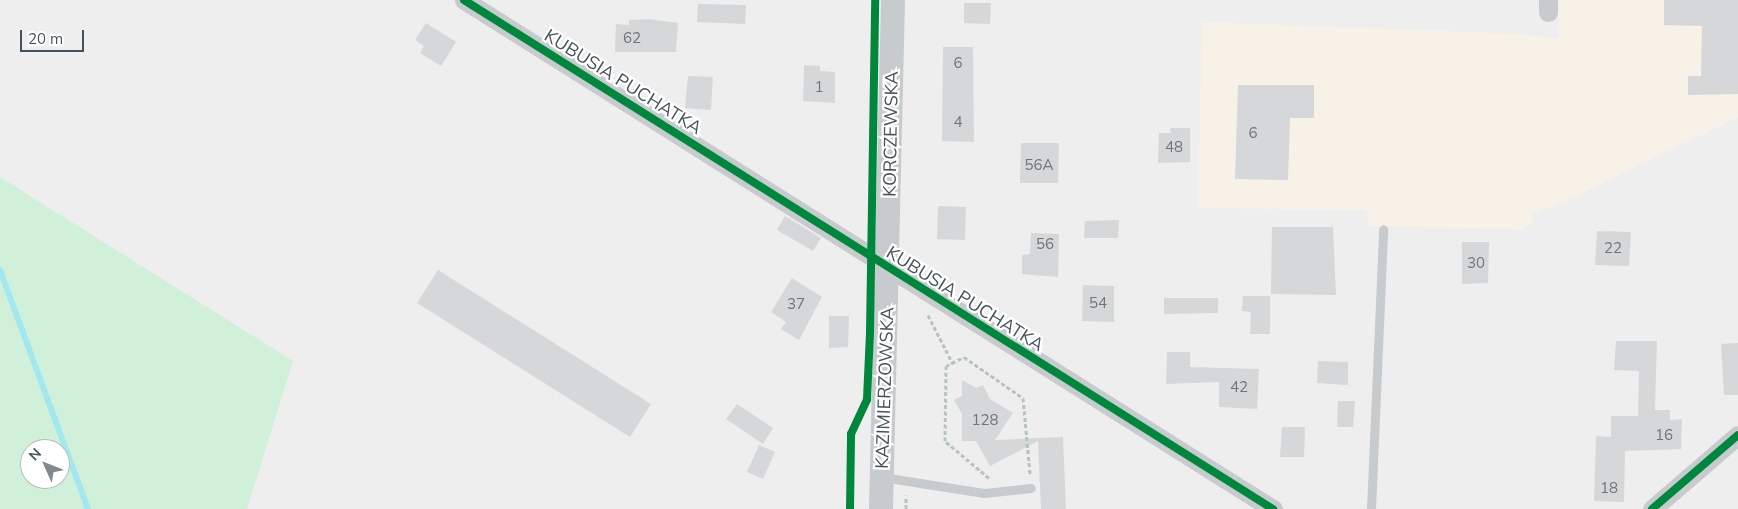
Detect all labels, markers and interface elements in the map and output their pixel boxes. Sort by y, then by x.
scale bar [22,20,86,52]
street label: KUBUSIA PUCHATKA [540,25,706,139]
text: 20 m [28,29,63,48]
house number: 62 [623,29,641,47]
house number: 6 [954,54,962,72]
street label: KORCZEWSKA [879,71,903,197]
house number: 1 [815,78,823,96]
house number: 4 [954,113,962,131]
house number: 6 [1249,124,1257,142]
house number: 48 [1165,138,1183,156]
house number: 56A [1024,156,1054,174]
house number: 56 [1036,235,1054,253]
house number: 22 [1604,239,1622,257]
street label: KUBUSIA PUCHATKA [882,242,1048,356]
house number: 30 [1467,254,1485,272]
house number: 54 [1089,294,1107,312]
house number: 37 [787,295,805,313]
street label: KAZIMIERZOWSKA [871,307,899,469]
house number: 42 [1230,378,1248,396]
house number: 128 [972,411,998,429]
house number: 16 [1655,426,1673,444]
north arrow [20,439,70,489]
text: N [25,444,45,464]
house number: 18 [1600,479,1618,497]

